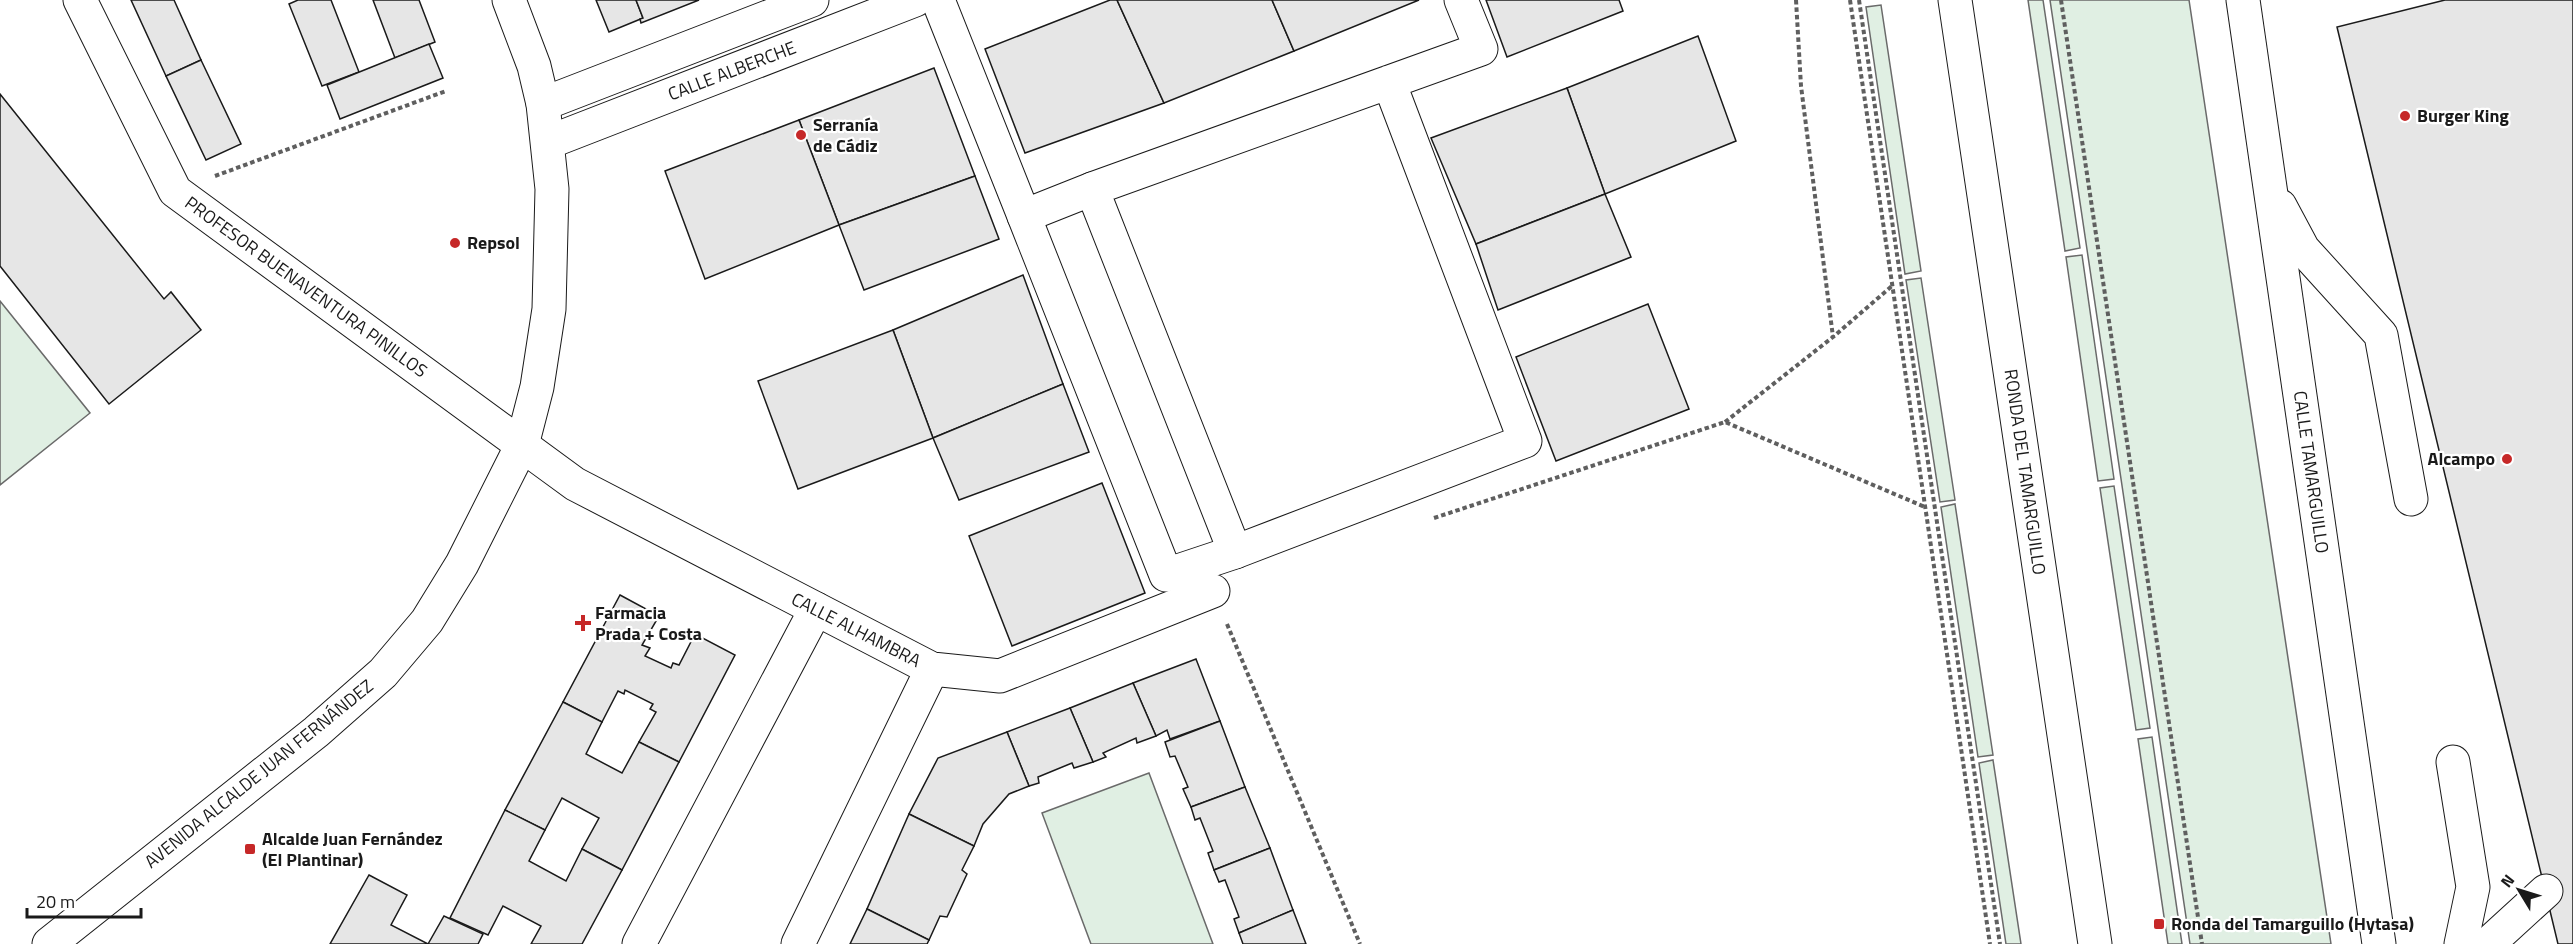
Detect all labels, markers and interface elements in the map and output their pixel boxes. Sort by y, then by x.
street label: CALLE ALBERCHE [664,34,800,107]
place label: Burger King [2417,102,2509,129]
marker: Burger King [2398,109,2412,123]
place label: Serranía de Cádiz [813,111,878,159]
marker: Serranía de Cádiz [794,128,808,142]
street label: PROFESOR BUENAVENTURA PINILLOS [179,189,433,384]
place label: Repsol [467,229,520,256]
marker: Repsol [448,236,462,250]
street label: RONDA DEL TAMARGUILLO [1998,367,2053,577]
street label: CALLE TAMARGUILLO [2287,389,2336,555]
place label: Alcampo [2428,445,2495,472]
marker: Alcampo [2500,452,2514,466]
street label: CALLE ALHAMBRA [787,585,926,674]
place label: Farmacia Prada + Costa [595,599,702,647]
marker: Farmacia Prada + Costa [576,616,590,630]
street label: AVENIDA ALCALDE JUAN FERNÁNDEZ [139,673,379,875]
place label: Alcalde Juan Fernández (El Plantinar) [262,825,443,873]
marker: Alcalde Juan Fernández (El Plantinar) [243,842,257,856]
north arrow [2489,860,2549,920]
text: N [2494,869,2520,893]
scale bar [27,881,141,919]
text: 20 m [36,888,75,915]
place label: Ronda del Tamarguillo (Hytasa) [2171,910,2414,937]
marker: Ronda del Tamarguillo (Hytasa) [2152,917,2166,931]

